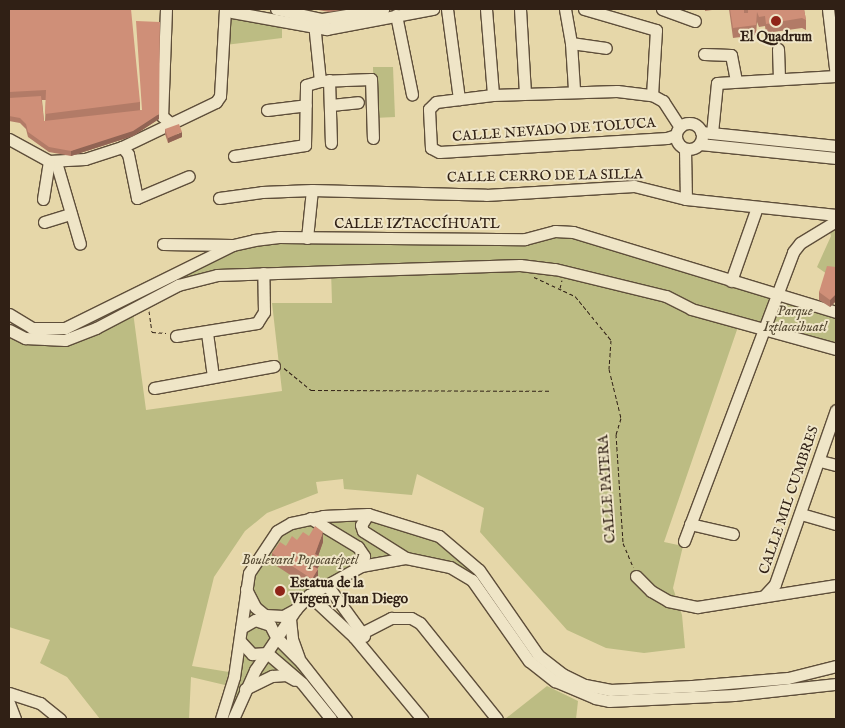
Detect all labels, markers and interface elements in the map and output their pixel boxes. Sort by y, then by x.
marker: El Quadrum [770,15,782,27]
place label: El Quadrum [740,29,812,45]
street label: CALLE NEVADO DE TOLUCA [452,115,656,145]
street label: CALLE CERRO DE LA SILLA [447,166,643,186]
street label: CALLE IZTACCÍHUATL [334,216,500,232]
park label: Parque Iztlaccihuatl [763,303,827,336]
street label: CALLE MIL CUMBRES [756,424,822,576]
street label: CALLE PATERA [595,434,619,544]
park label: Boulevard Popocatépetl [242,552,358,568]
place label: Estatua de la Virgen y Juan Diego [290,575,408,608]
marker: Estatua de la Virgen y Juan Diego [274,585,286,597]

